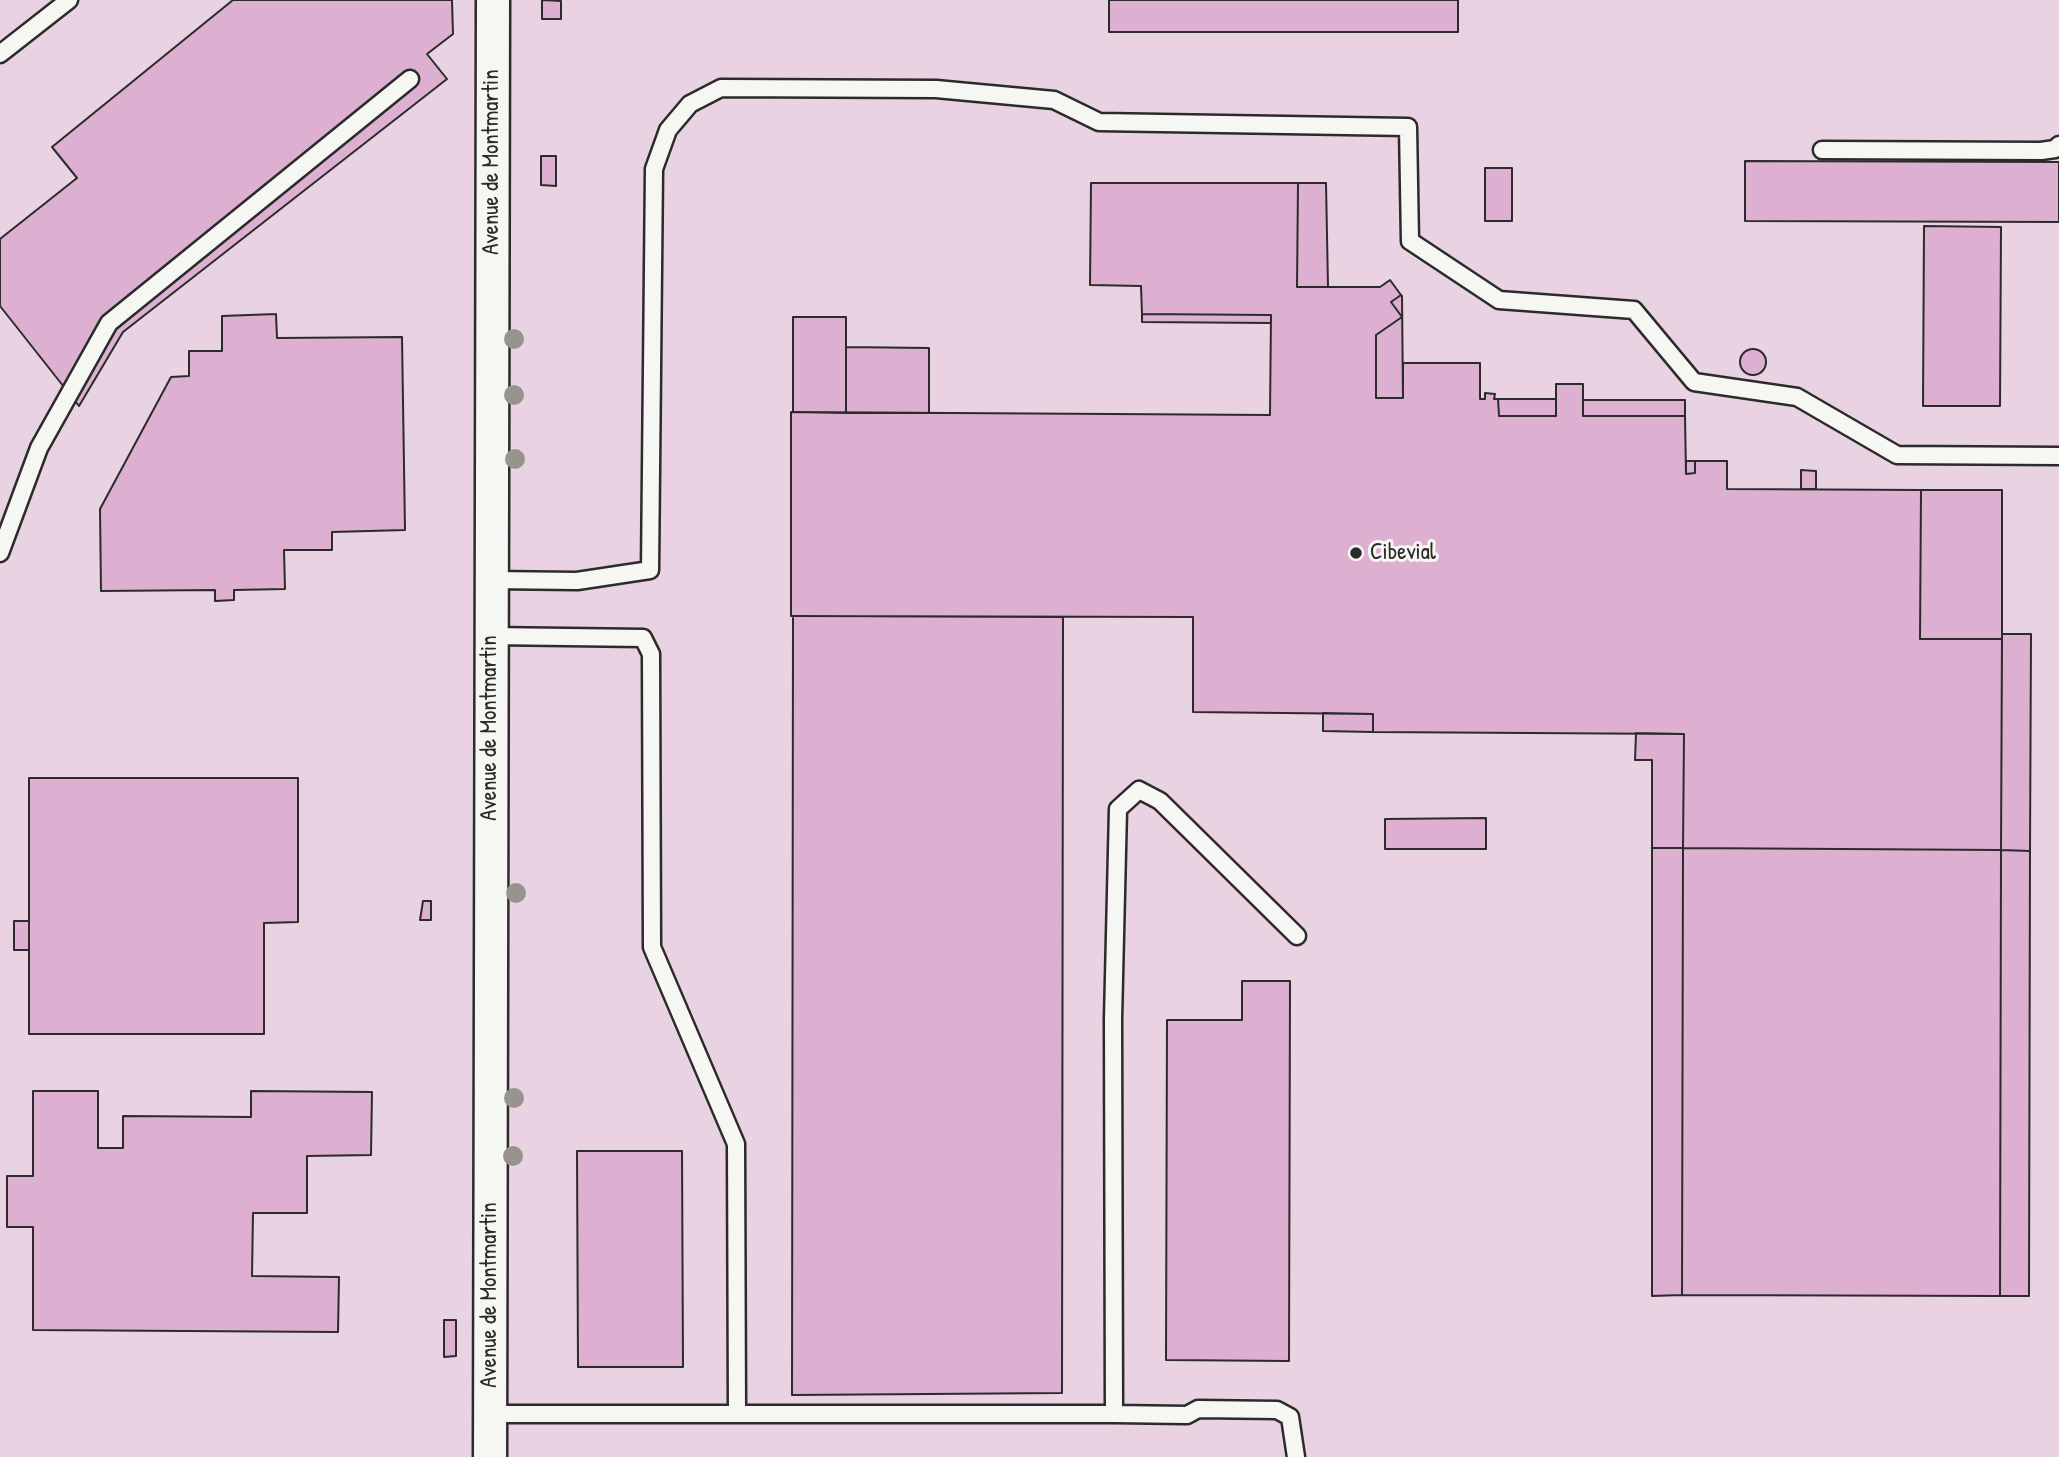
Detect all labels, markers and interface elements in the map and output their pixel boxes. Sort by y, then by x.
street label: Avenue de Montmartin [478,69,506,255]
place label: Cibevial [1370,539,1436,567]
marker: Cibevial [1348,545,1364,561]
street label: Avenue de Montmartin [476,635,504,821]
street label: Avenue de Montmartin [476,1202,504,1388]

